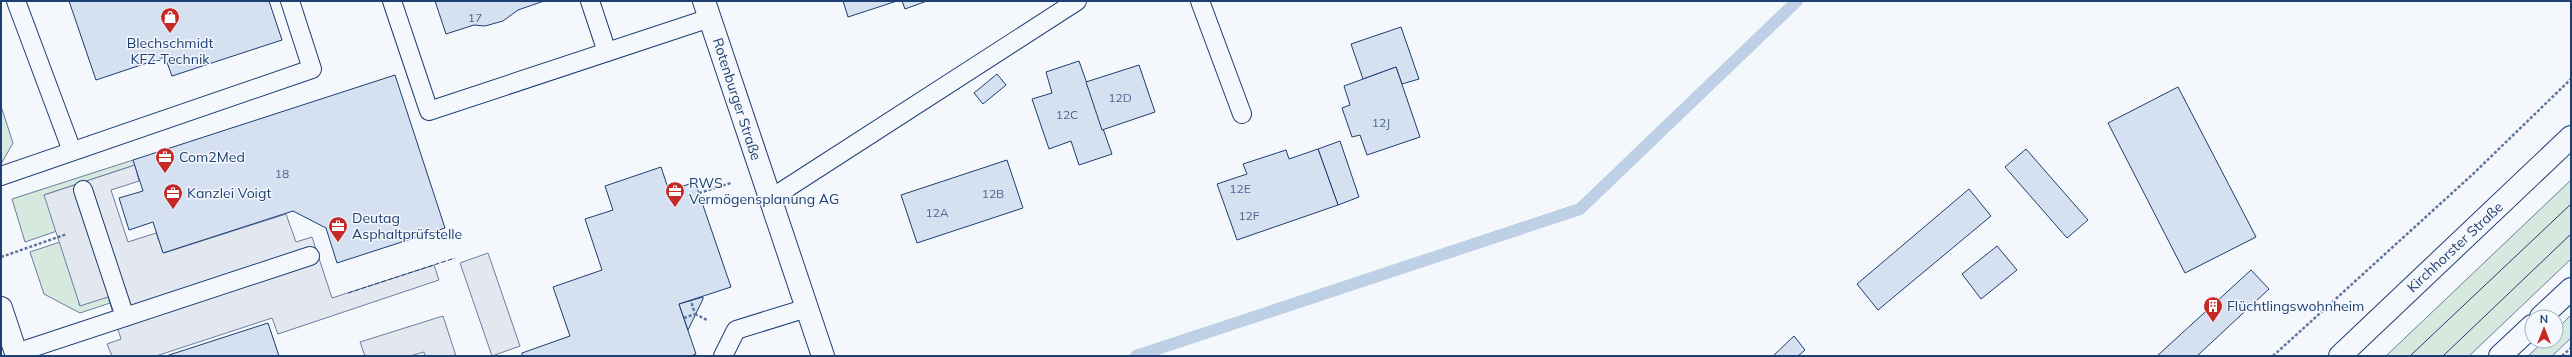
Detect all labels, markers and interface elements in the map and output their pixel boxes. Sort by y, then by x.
shop icon: Blechschmidt KFZ-Technik [159,6,181,34]
house number: 17 [468,10,482,25]
place label: Blechschmidt KFZ-Technik [127,34,213,68]
street label: Rotenburger Straße [709,35,765,163]
house number: 12D [1108,90,1132,105]
house number: 12C [1056,107,1078,122]
house number: 12J [1372,115,1390,130]
office icon: Com2Med [154,146,176,174]
place label: Com2Med [179,148,245,166]
house number: 18 [275,166,289,181]
place label: RWS Vermögensplanung AG [689,174,839,208]
office icon: RWS Vermögensplanung AG [664,180,686,208]
house number: 12E [1229,181,1251,196]
office icon: Kanzlei Voigt [162,182,184,210]
place label: Kanzlei Voigt [187,184,271,202]
house number: 12B [982,186,1004,201]
street label: Kirchhorster Straße [2403,198,2507,296]
house number: 12A [925,205,949,220]
house number: 12F [1238,208,1260,223]
place label: Deutag Asphaltprüfstelle [352,209,462,243]
office icon: Deutag Asphaltprüfstelle [327,215,349,243]
building icon: Flüchtlingswohnheim [2202,295,2224,323]
place label: Flüchtlingswohnheim [2227,297,2364,315]
north arrow [2524,309,2564,349]
text: N [2540,312,2548,326]

